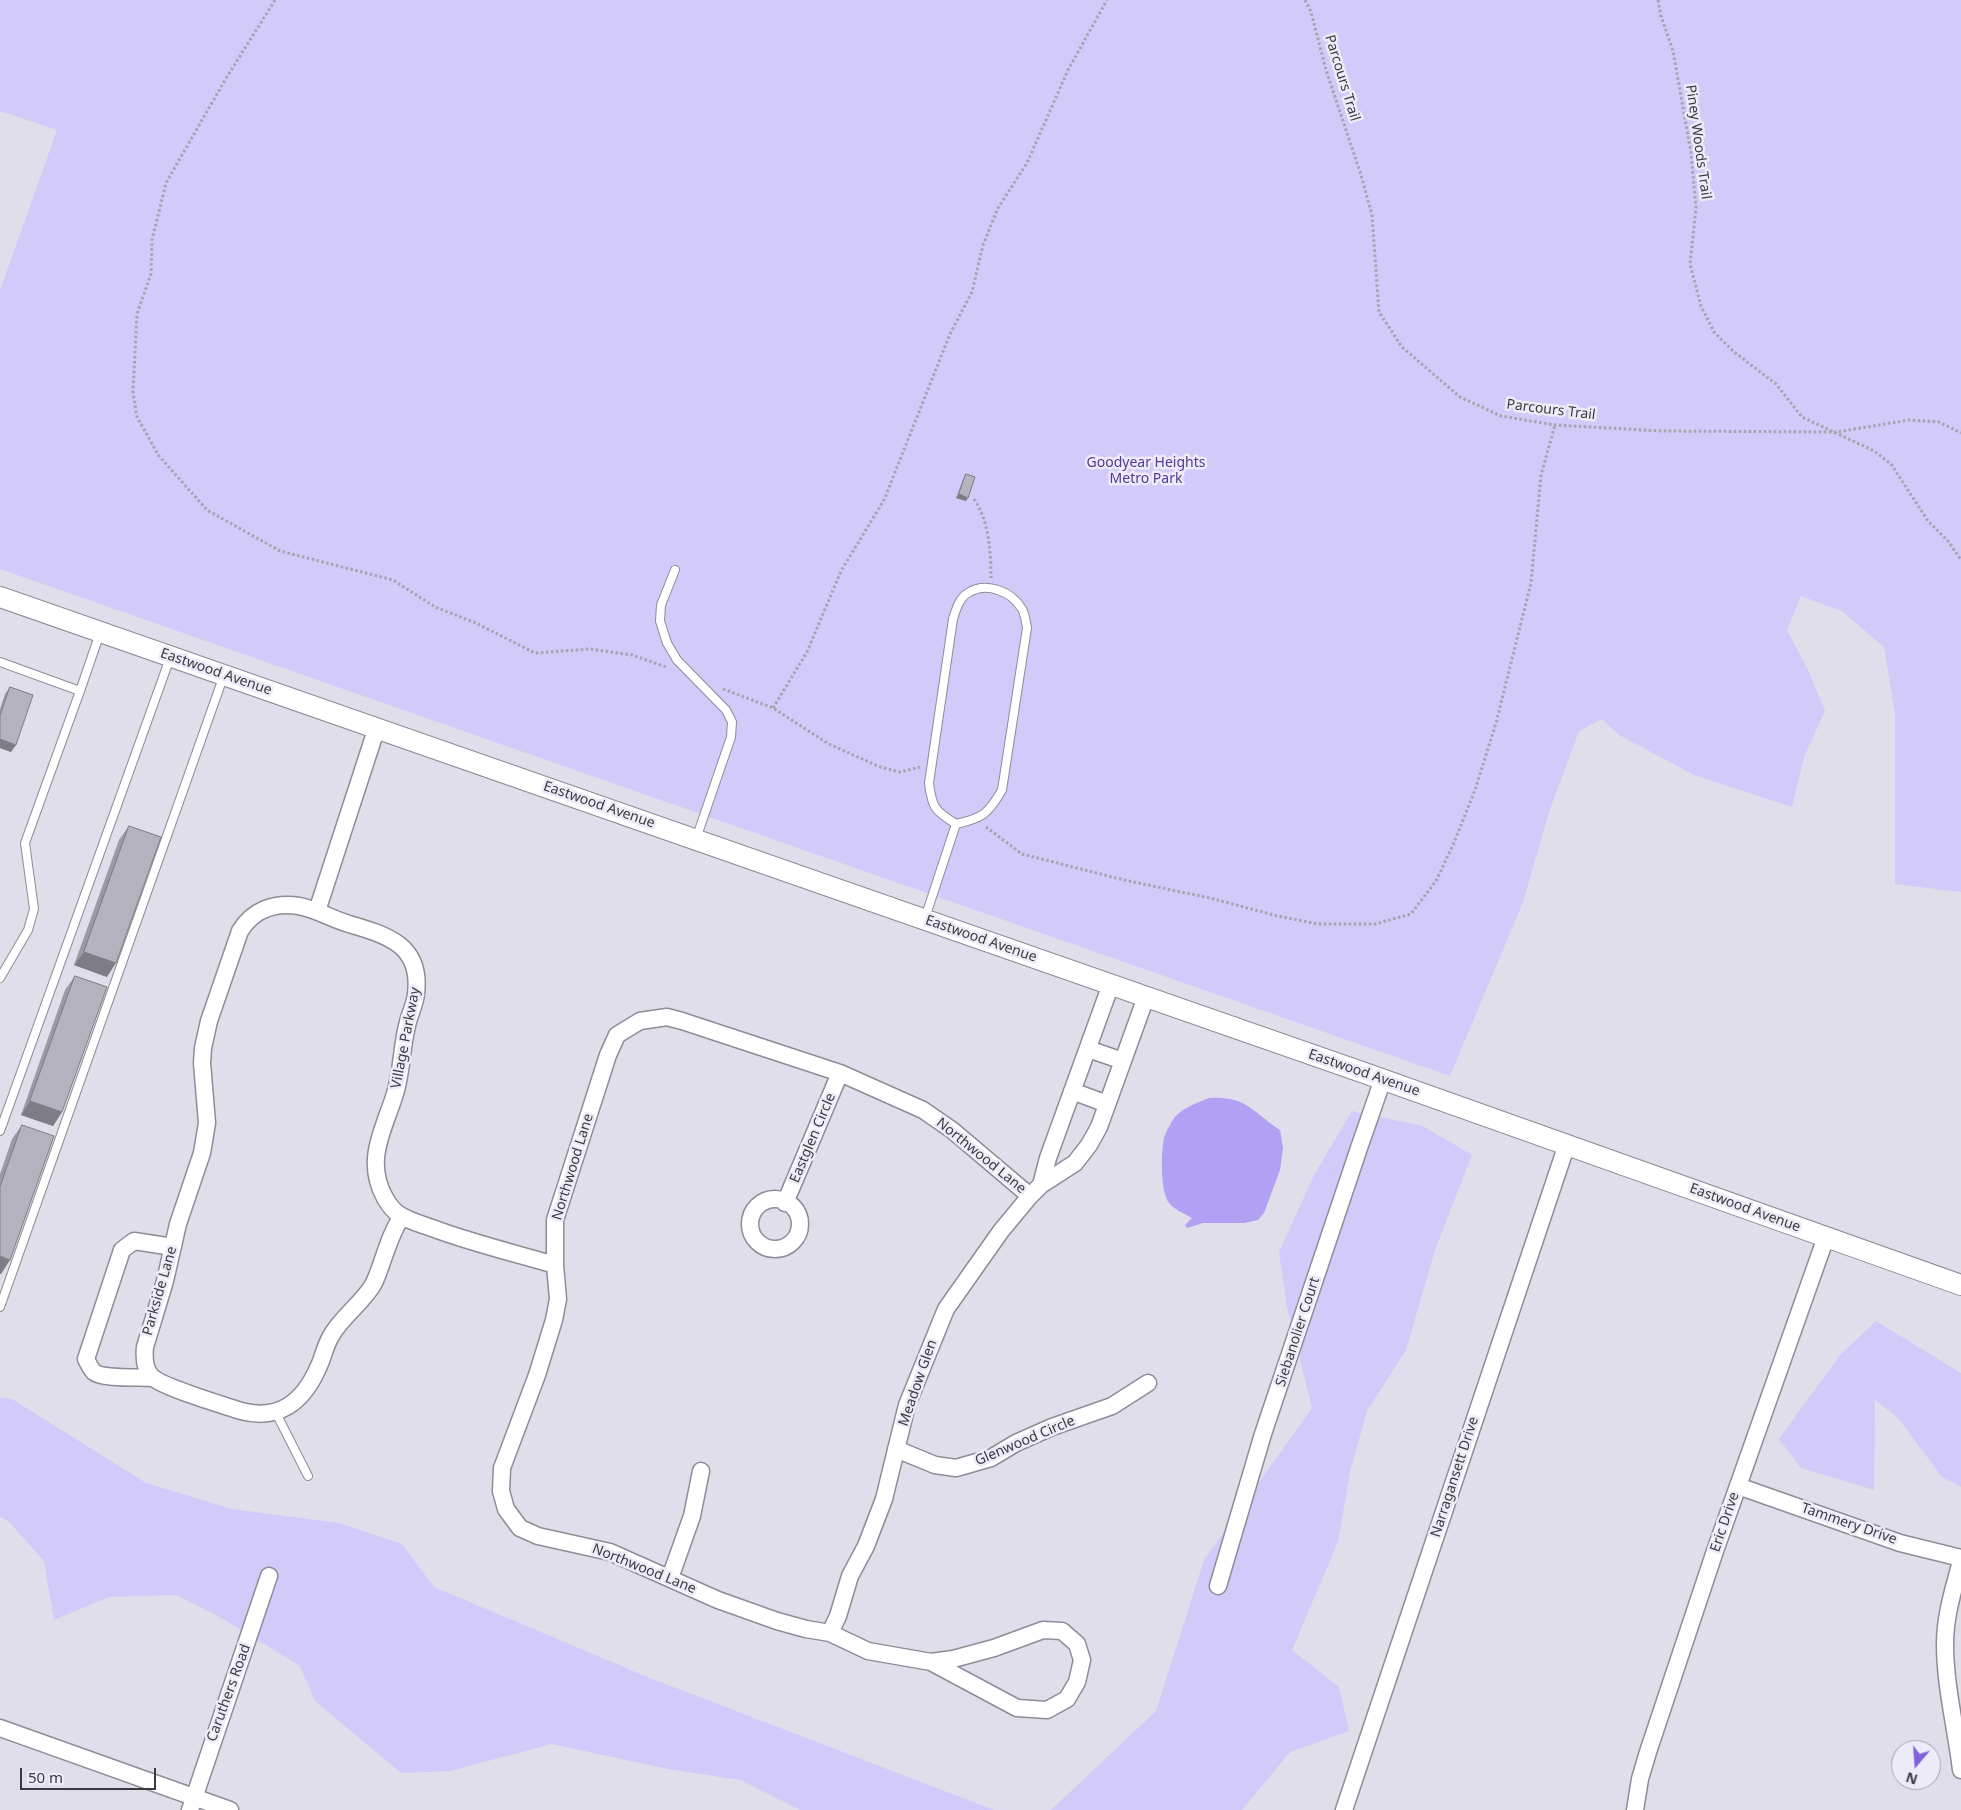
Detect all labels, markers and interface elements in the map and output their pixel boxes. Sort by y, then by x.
street label: Parcours Trail [1321,33,1363,123]
street label: Piney Woods Trail [1682,84,1714,200]
street label: Parcours Trail [1506,396,1596,424]
park label: Goodyear Heights Metro Park [1087,455,1205,488]
street label: Eastwood Avenue [158,645,274,699]
street label: Eastwood Avenue [541,778,657,832]
street label: Eastwood Avenue [923,912,1039,966]
street label: Village Parkway [388,986,424,1090]
street label: Eastwood Avenue [1306,1046,1422,1100]
street label: Eastglen Circle [787,1091,839,1185]
street label: Northwood Lane [549,1112,597,1222]
street label: Northwood Lane [933,1115,1029,1197]
street label: Eastwood Avenue [1687,1180,1803,1236]
street label: Parkside Lane [139,1245,181,1337]
street label: Siebanolier Court [1272,1275,1324,1389]
street label: Meadow Glen [895,1338,941,1428]
street label: Glenwood Circle [973,1412,1077,1470]
street label: Narragansett Drive [1428,1415,1482,1539]
street label: Eric Drive [1707,1490,1743,1554]
street label: Tammery Drive [1799,1500,1899,1548]
street label: Northwood Lane [590,1541,698,1597]
street label: Caruthers Road [204,1642,254,1744]
north arrow [1891,1740,1941,1790]
scale bar [22,1758,159,1790]
text: 50 m [28,1767,63,1787]
text: N [1903,1768,1920,1790]

